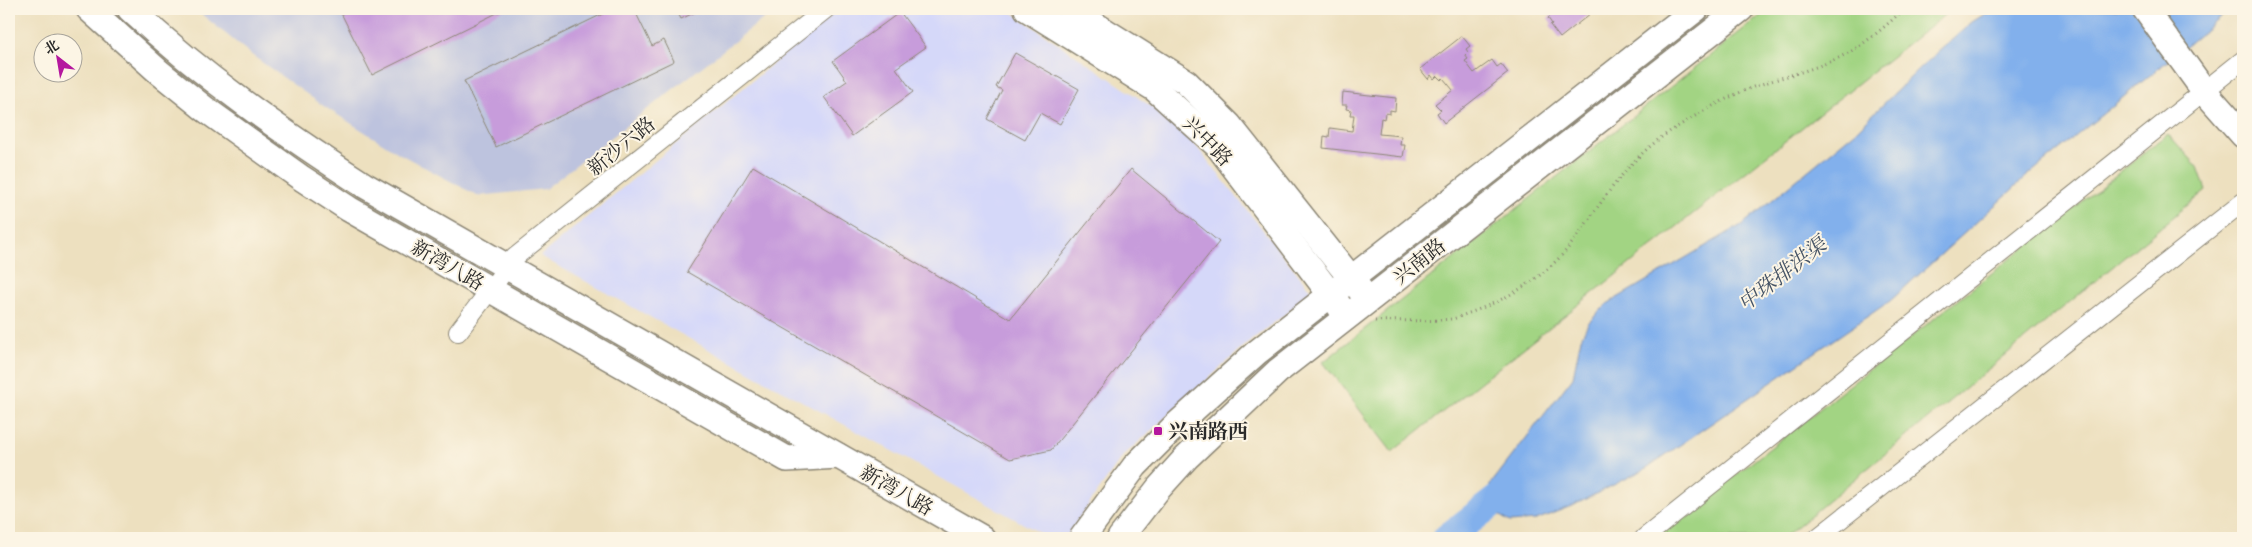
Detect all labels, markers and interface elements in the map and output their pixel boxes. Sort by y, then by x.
north arrow [32,32,82,82]
text: 北 [40,35,62,59]
street label: 新沙六路 [580,109,661,182]
street label: 兴中路 [1177,109,1240,172]
water label: 中珠排洪渠 [1731,227,1835,318]
street label: 兴南路 [1386,231,1451,291]
street label: 新湾八路 [406,232,490,297]
place label: 兴南路西 [1168,416,1248,445]
marker: 兴南路西 [1152,425,1164,437]
street label: 新湾八路 [855,457,939,522]

